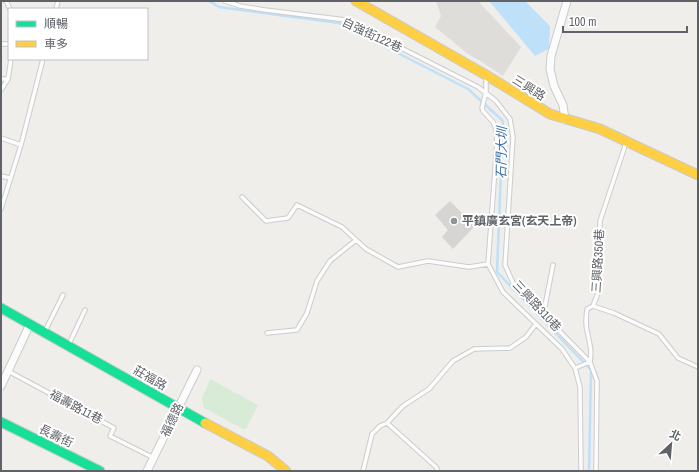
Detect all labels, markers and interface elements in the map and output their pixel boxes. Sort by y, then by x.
legend [8,8,148,60]
scale bar [563,8,687,34]
street label: 自強街122巷 [339,14,405,56]
text: 100 m [569,14,596,30]
text: 順暢 [44,16,68,32]
text: 車多 [44,36,68,52]
street label: 三興路 [509,72,549,104]
water label: 石門大圳 [493,125,510,179]
place label: 平鎮廣玄宮(玄天上帝) [462,213,577,229]
marker: 平鎮廣玄宮(玄天上帝) [449,216,459,226]
street label: 三興路350巷 [588,228,608,294]
street label: 三興路310巷 [509,277,565,335]
street label: 莊福路 [130,362,170,394]
street label: 福壽路11巷 [47,386,105,428]
street label: 福德路 [157,400,187,440]
street label: 長壽街 [36,421,76,451]
north arrow [651,424,691,464]
text: 北 [667,426,683,444]

